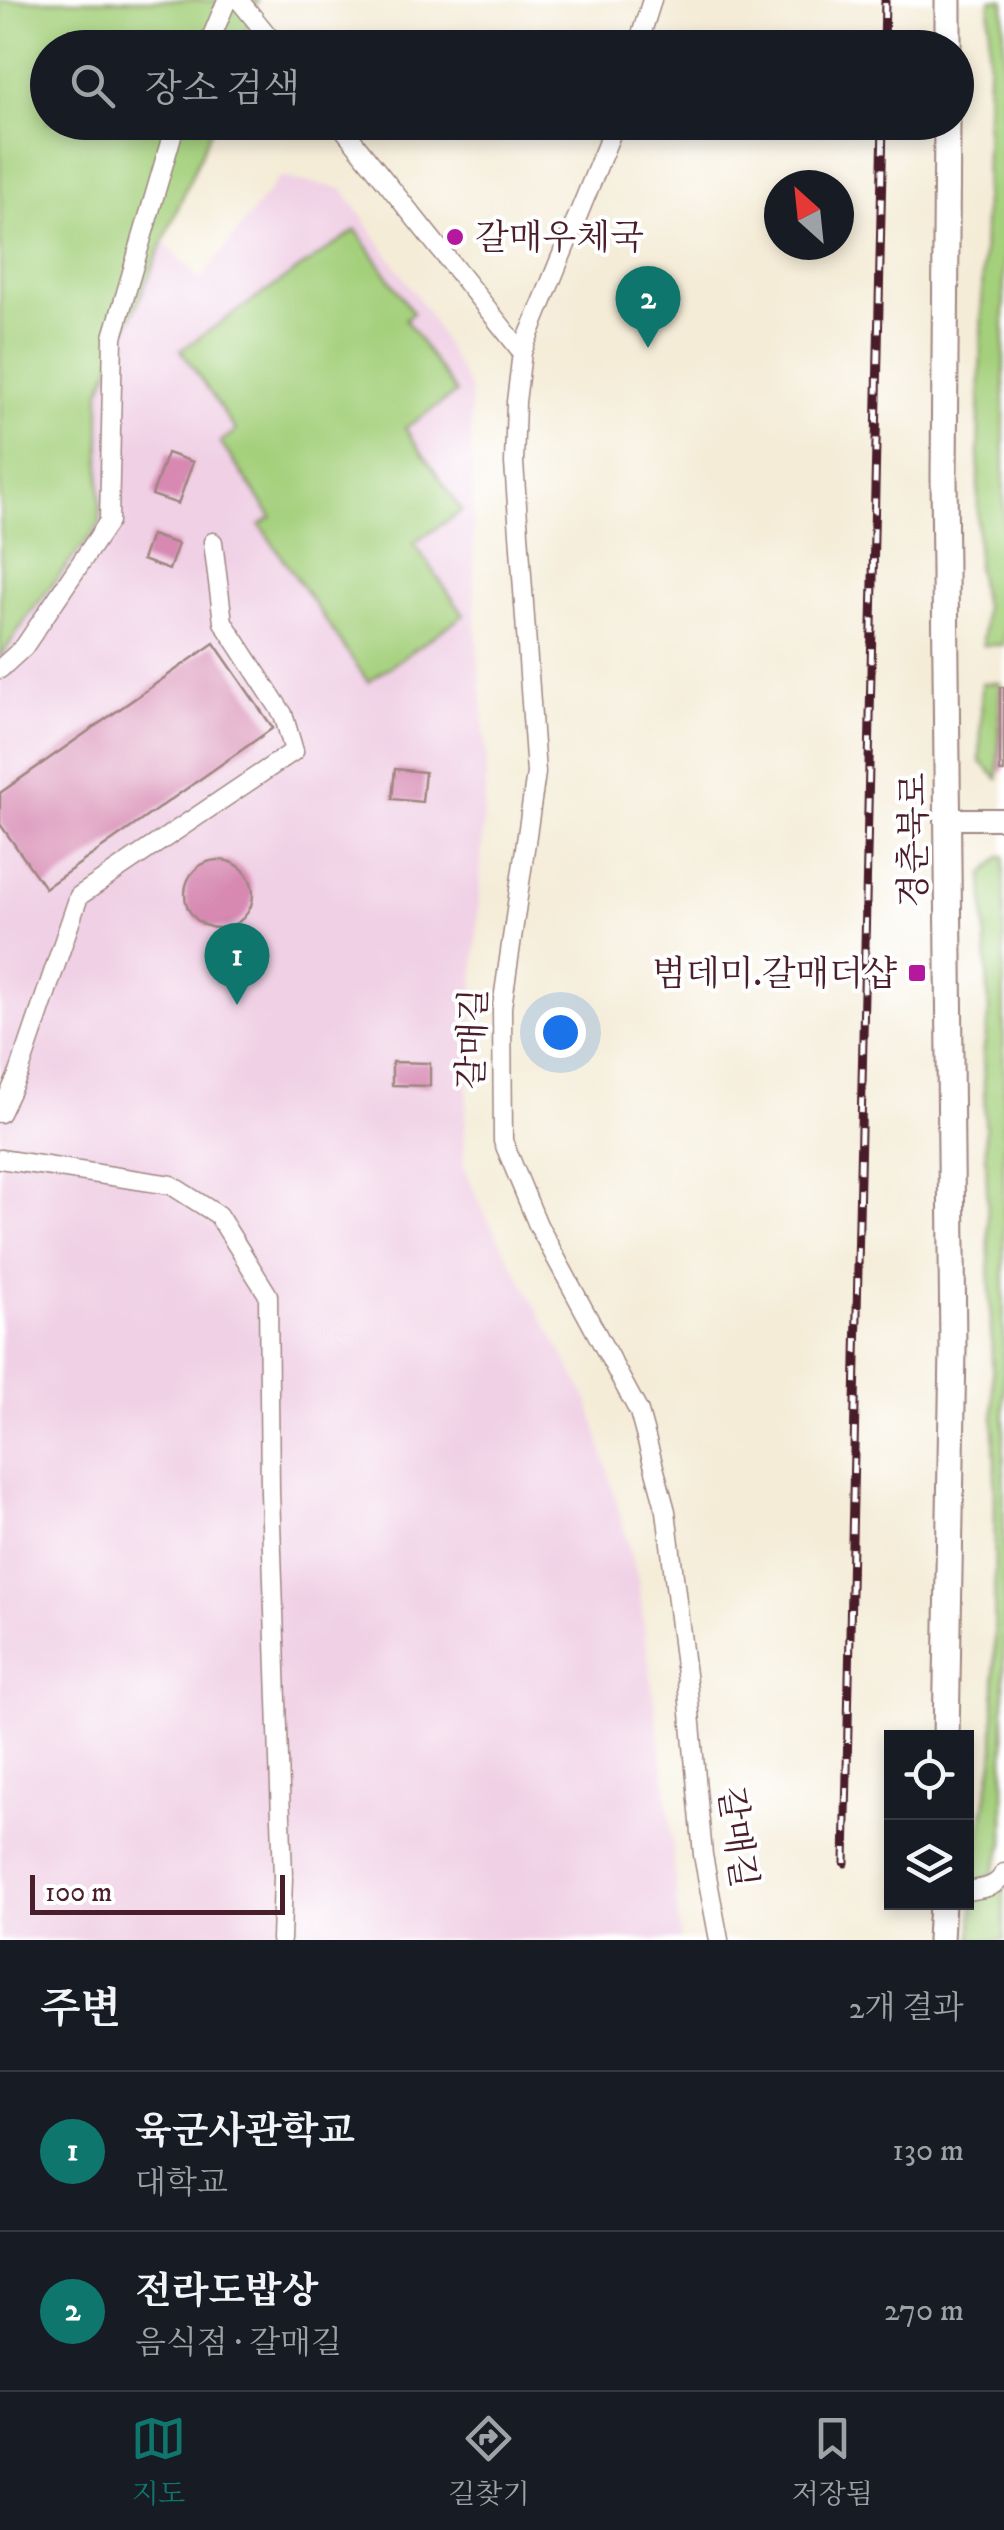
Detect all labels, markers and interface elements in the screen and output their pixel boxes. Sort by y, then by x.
search box [30,30,974,140]
icon: search [65,58,120,113]
text: 장소 검색 [145,66,300,114]
north arrow [764,170,854,260]
place label: 갈매우체국 [475,217,644,261]
marker: 갈매우체국 [444,226,466,248]
pin: 2 [616,266,680,348]
street label: 경춘북로 [893,772,937,908]
pin: 1 [204,922,270,1005]
place label: 범데미.갈매더샵 [652,953,897,997]
marker: 범데미.갈매더샵 [906,962,928,984]
street label: 갈매길 [450,988,498,1091]
your location [535,1007,586,1058]
map controls [884,1730,974,1910]
button: locate [884,1730,974,1820]
street label: 갈매길 [707,1784,765,1891]
button: layers [884,1820,974,1910]
scale bar [30,1870,285,1914]
text: 100 m [45,1875,112,1910]
text: 주변 [40,1984,121,2036]
text: 2개 결과 [849,1989,964,2029]
text: 육군사관학교 [135,2108,355,2156]
text: 1 [67,2131,78,2171]
text: 130 m [892,2131,964,2171]
text: 대학교 [135,2164,228,2204]
text: 전라도밥상 [135,2268,319,2316]
text: 2 [65,2291,80,2331]
text: 270 m [884,2291,964,2331]
text: 음식점 · 갈매길 [135,2324,342,2364]
tab: 지도 [131,2411,186,2512]
tab: 길찾기 [448,2411,529,2512]
tab: 저장됨 [792,2411,873,2512]

